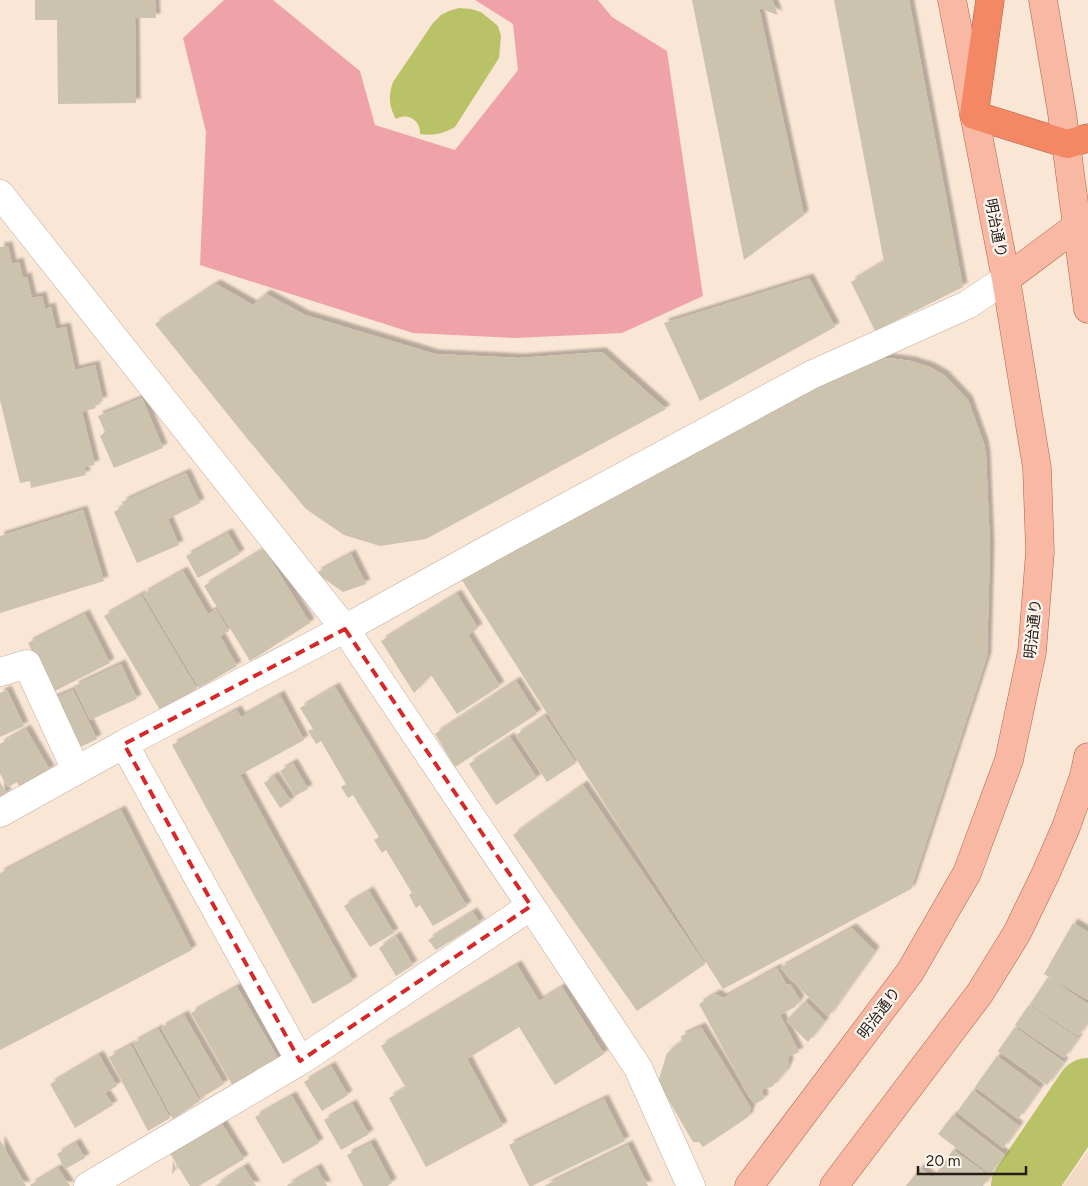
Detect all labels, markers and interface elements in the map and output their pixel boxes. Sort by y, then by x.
street label: 明治通り [981,197,1011,259]
street label: 明治通り [1021,598,1045,660]
street label: 明治通り [854,984,904,1042]
scale bar [918,1144,1026,1176]
text: 20 m [926,1152,960,1170]

